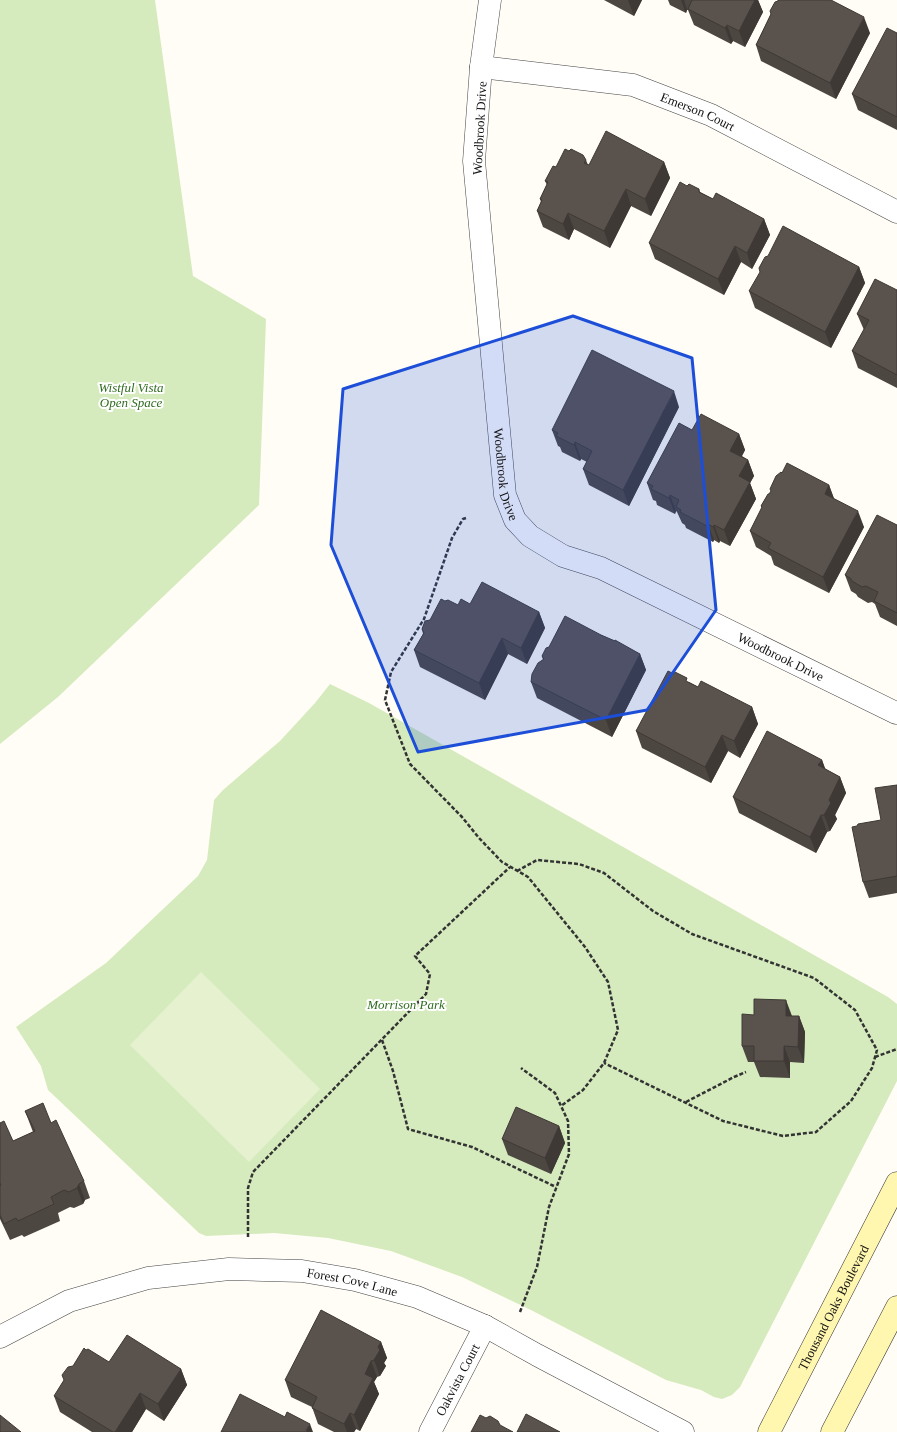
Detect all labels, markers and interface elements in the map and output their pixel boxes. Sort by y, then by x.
street label: Woodbrook Drive [470,81,489,175]
street label: Emerson Court [658,89,738,134]
park label: Wistful Vista Open Space [98,380,164,410]
street label: Woodbrook Drive [491,427,521,523]
street label: Woodbrook Drive [735,629,826,684]
park label: Morrison Park [366,997,445,1012]
street label: Thousand Oaks Boulevard [795,1242,872,1373]
street label: Forest Cove Lane [306,1265,399,1299]
street label: Oakvista Court [433,1341,483,1418]

